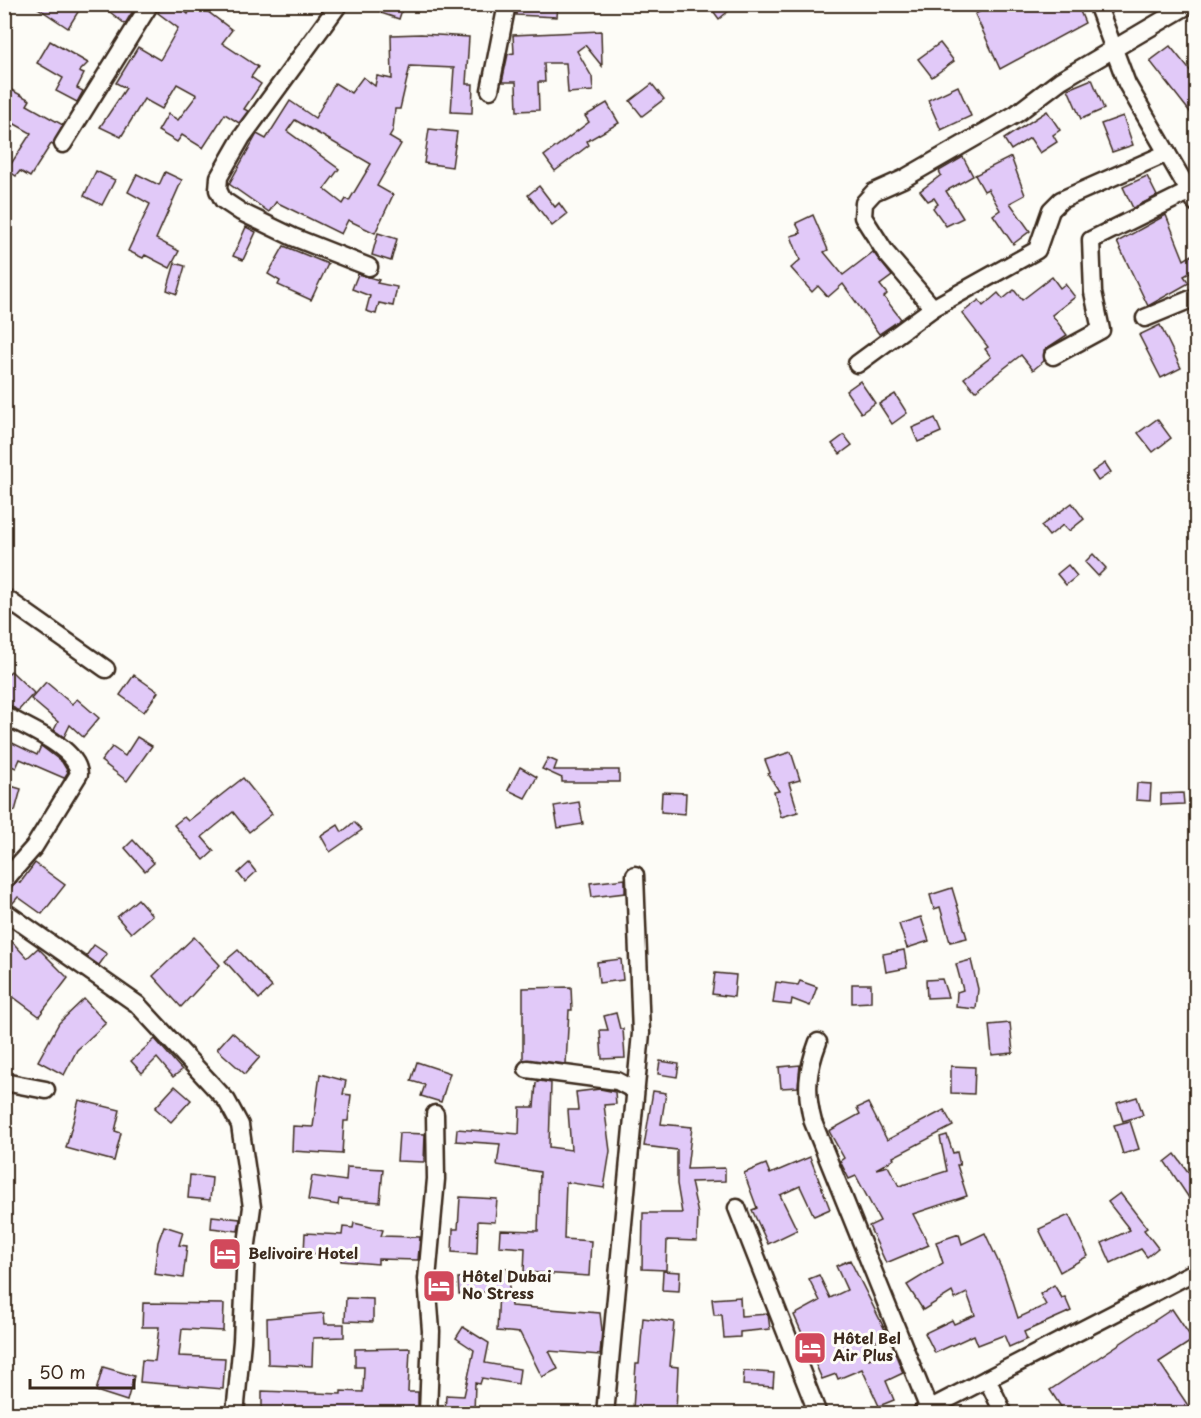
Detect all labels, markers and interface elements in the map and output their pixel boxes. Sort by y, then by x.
hotel icon: Belivoire Hotel [207,1236,243,1272]
place label: Belivoire Hotel [248,1241,358,1264]
place label: Hôtel Dubai No Stress [462,1264,551,1304]
hotel icon: Hôtel Dubai No Stress [421,1268,457,1304]
place label: Hôtel Bel Air Plus [833,1326,901,1366]
hotel icon: Hôtel Bel Air Plus [792,1330,828,1366]
scale bar [30,1352,134,1390]
text: 50 m [39,1358,86,1385]

